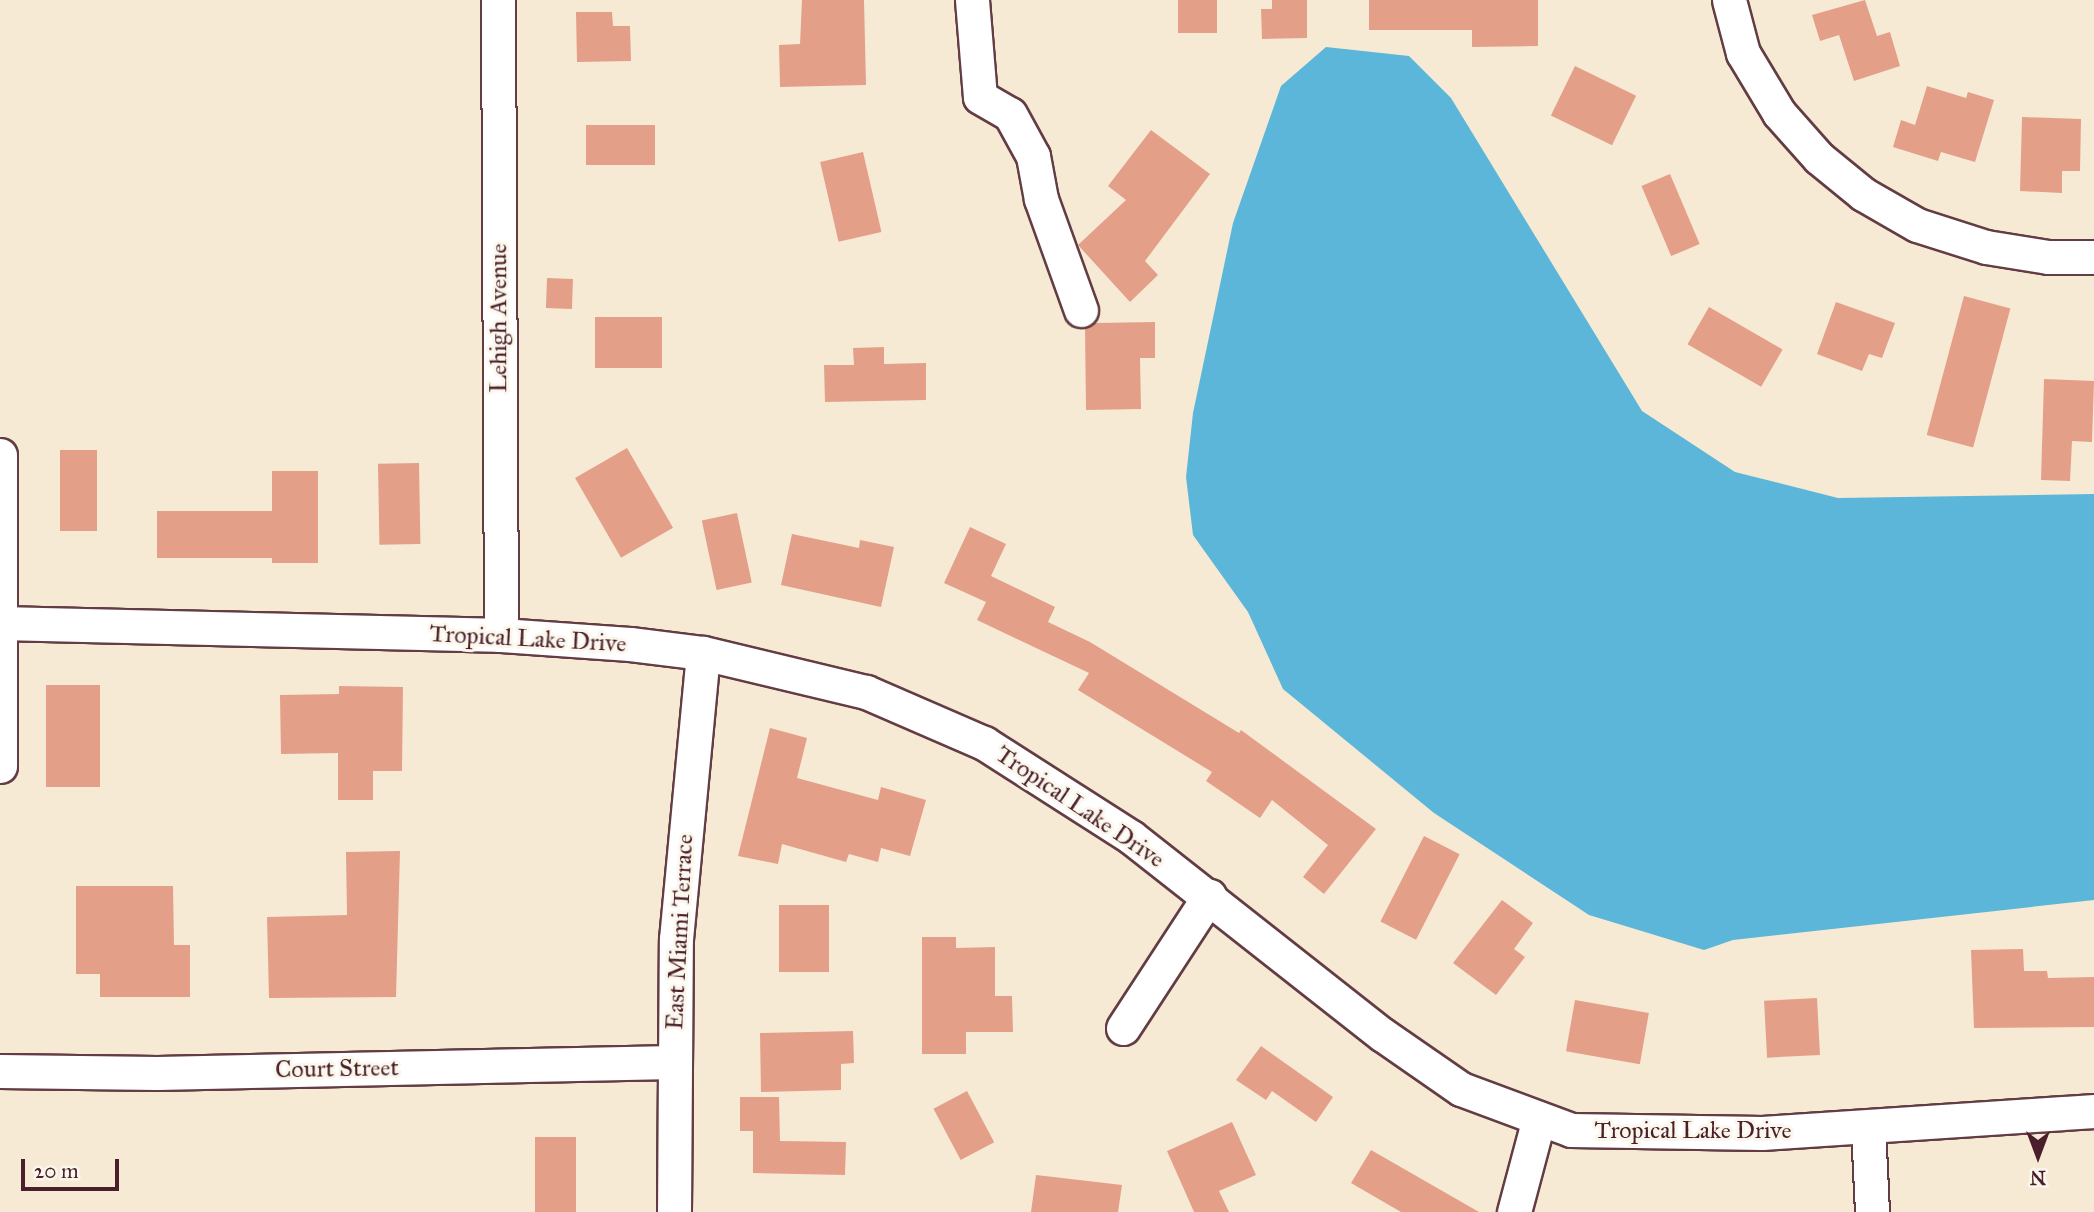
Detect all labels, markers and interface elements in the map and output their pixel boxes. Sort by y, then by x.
street label: Lehigh Avenue [485,243,513,393]
street label: Tropical Lake Drive [429,619,627,659]
street label: Tropical Lake Drive [990,740,1170,874]
street label: East Miami Terrace [660,833,700,1031]
street label: Court Street [275,1054,399,1084]
street label: Tropical Lake Drive [1595,1117,1791,1145]
north arrow [2003,1121,2073,1191]
scale bar [24,1146,122,1190]
text: 20 m [34,1158,79,1184]
text: N [2030,1166,2046,1189]

